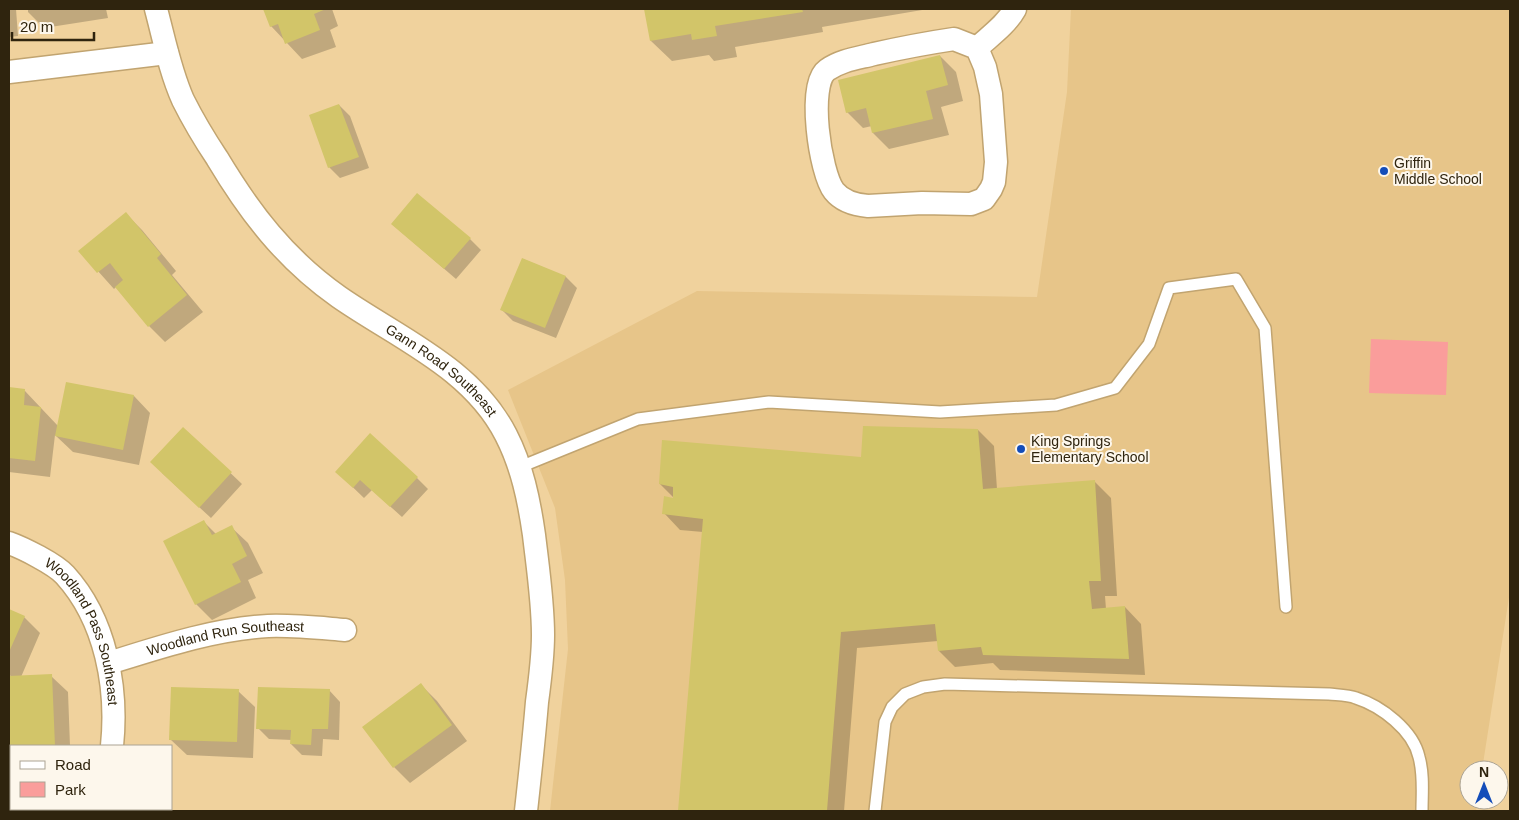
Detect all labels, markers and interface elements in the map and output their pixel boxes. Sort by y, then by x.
scale bar [12,10,95,42]
text: 20 m [20,18,53,35]
place label: Griffin Middle School [1394,155,1482,187]
marker: Griffin Middle School [1378,165,1390,177]
street label: Gann Road Southeast [383,321,500,419]
place label: King Springs Elementary School [1031,433,1149,465]
marker: King Springs Elementary School [1015,443,1027,455]
street label: Woodland Pass Southeast [42,554,121,706]
street label: Woodland Run Southeast [145,618,305,659]
legend [10,745,172,810]
text: Road [55,756,91,773]
north arrow [1459,760,1509,810]
text: N [1479,764,1489,780]
text: Park [55,781,86,798]

